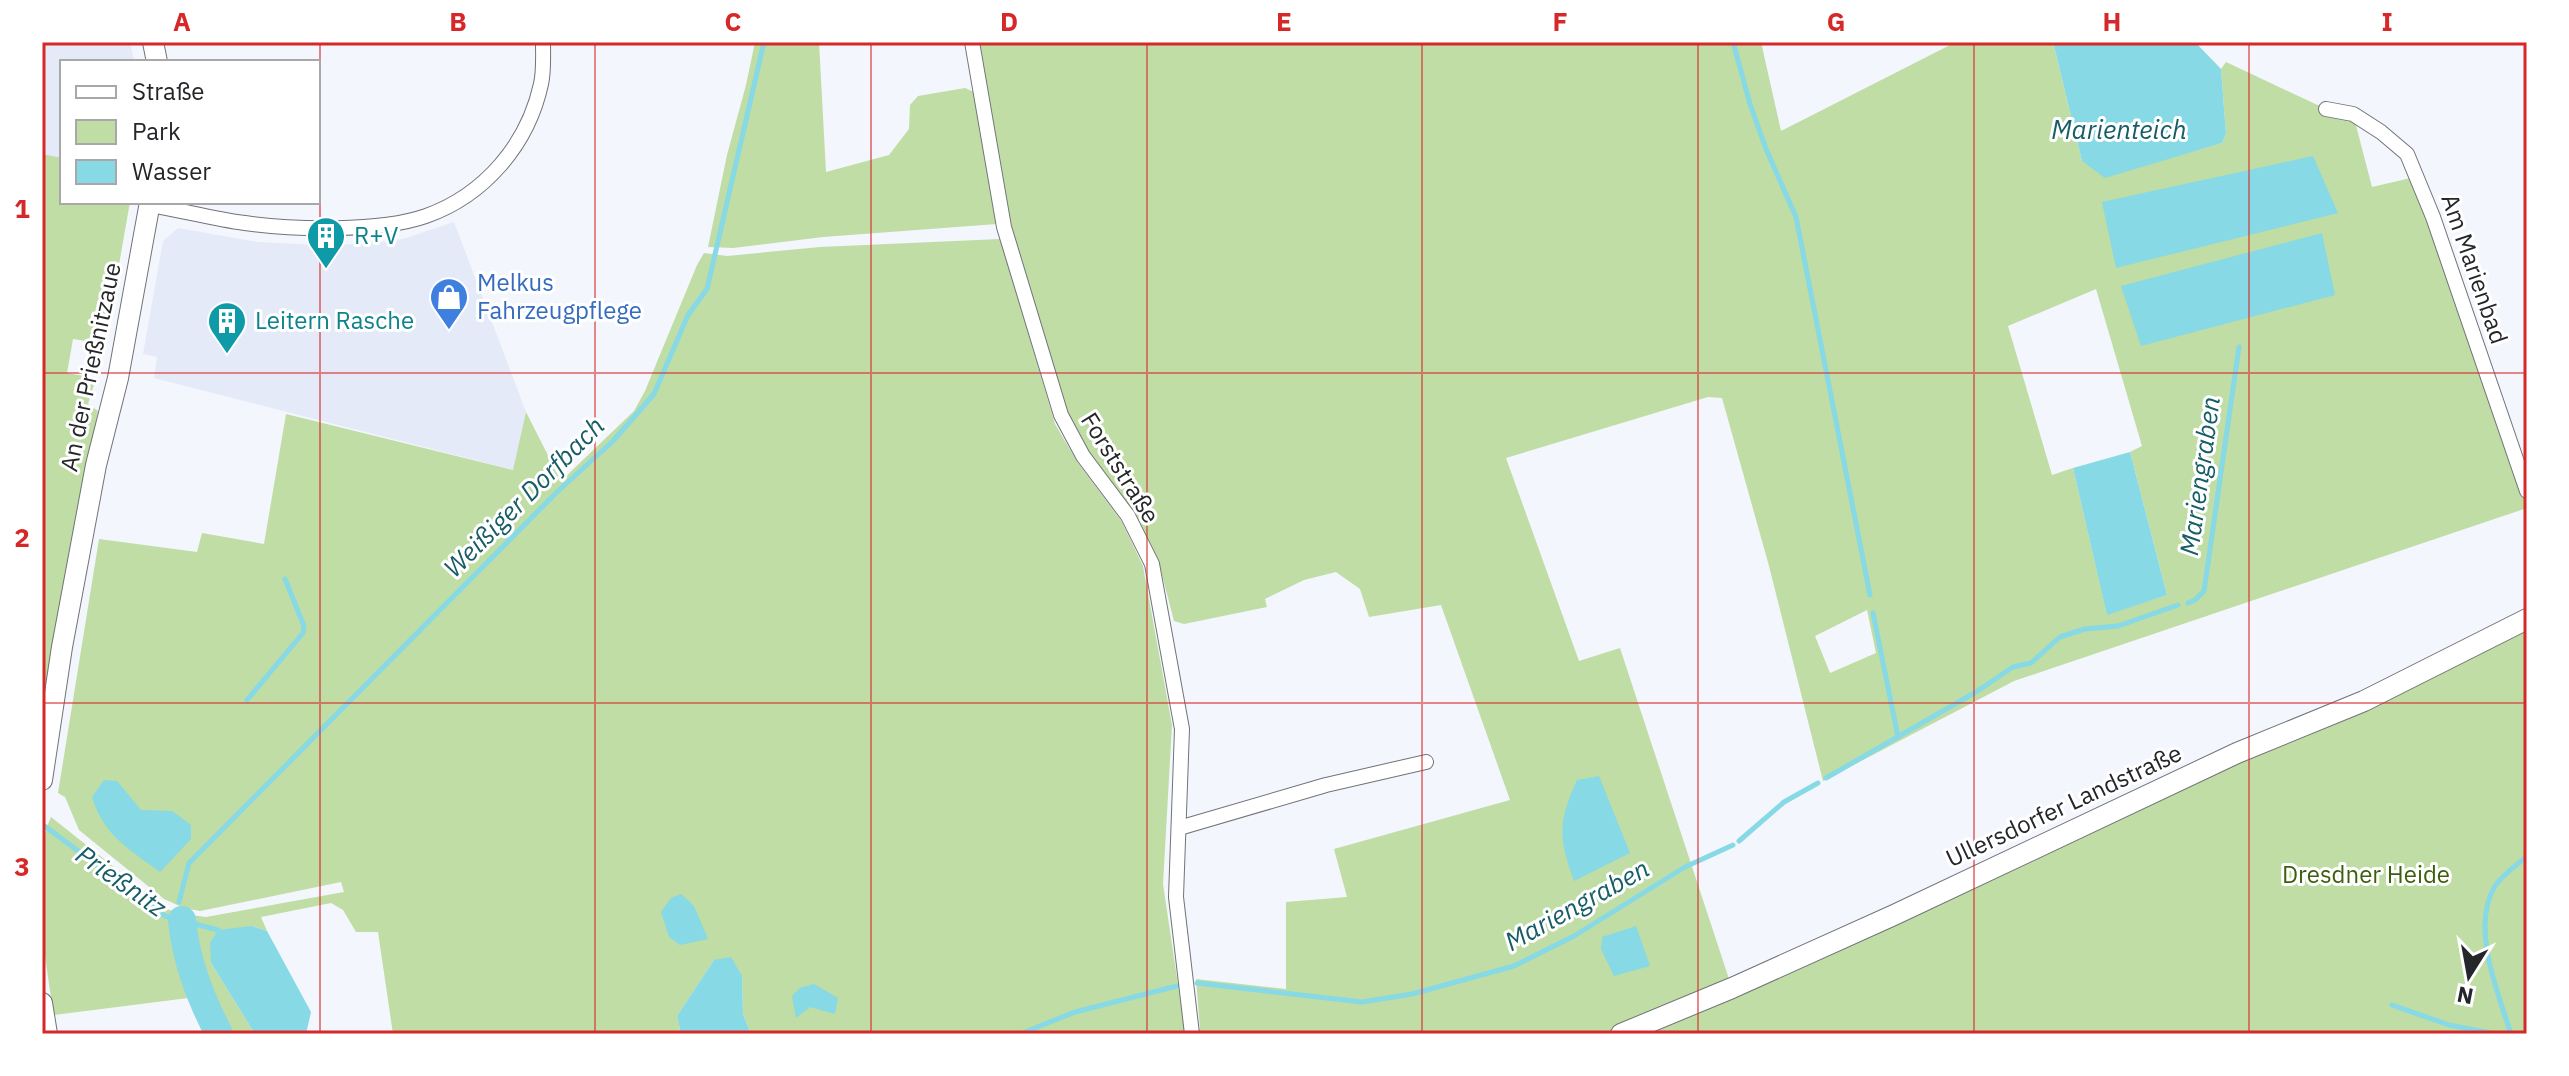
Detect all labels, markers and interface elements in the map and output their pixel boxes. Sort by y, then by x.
text: A [173,4,191,38]
text: B [449,4,467,38]
text: C [725,4,742,38]
text: D [1000,4,1018,38]
text: E [1276,4,1292,38]
text: F [1552,4,1568,38]
text: G [1827,4,1845,38]
text: H [2103,4,2121,38]
text: I [2381,4,2393,38]
legend [60,60,320,204]
text: Straße [132,75,204,107]
water label: Marienteich [2051,112,2187,146]
text: Park [132,115,181,147]
text: Wasser [132,155,211,187]
street label: Am Marienbad [2434,189,2516,348]
text: 1 [14,191,30,225]
building icon: R+V [305,215,347,270]
place label: R+V [354,219,399,251]
street label: An der Prießnitzaue [52,259,128,474]
place label: Melkus Fahrzeugpflege [477,266,642,326]
shop icon: Melkus Fahrzeugpflege [428,276,470,331]
building icon: Leitern Rasche [206,300,248,355]
place label: Leitern Rasche [255,304,414,336]
water label: Mariengraben [2171,394,2227,558]
street label: Forststraße [1074,406,1168,529]
water label: Weißiger Dorfbach [436,409,611,584]
text: 2 [14,520,30,554]
street label: Ullersdorfer Landstraße [1940,736,2187,874]
water label: Prießnitz [70,837,174,924]
text: 3 [14,849,30,883]
water label: Mariengraben [1498,850,1655,958]
park label: Dresdner Heide [2282,858,2450,890]
north arrow [2429,936,2509,1016]
text: N [2454,980,2476,1012]

